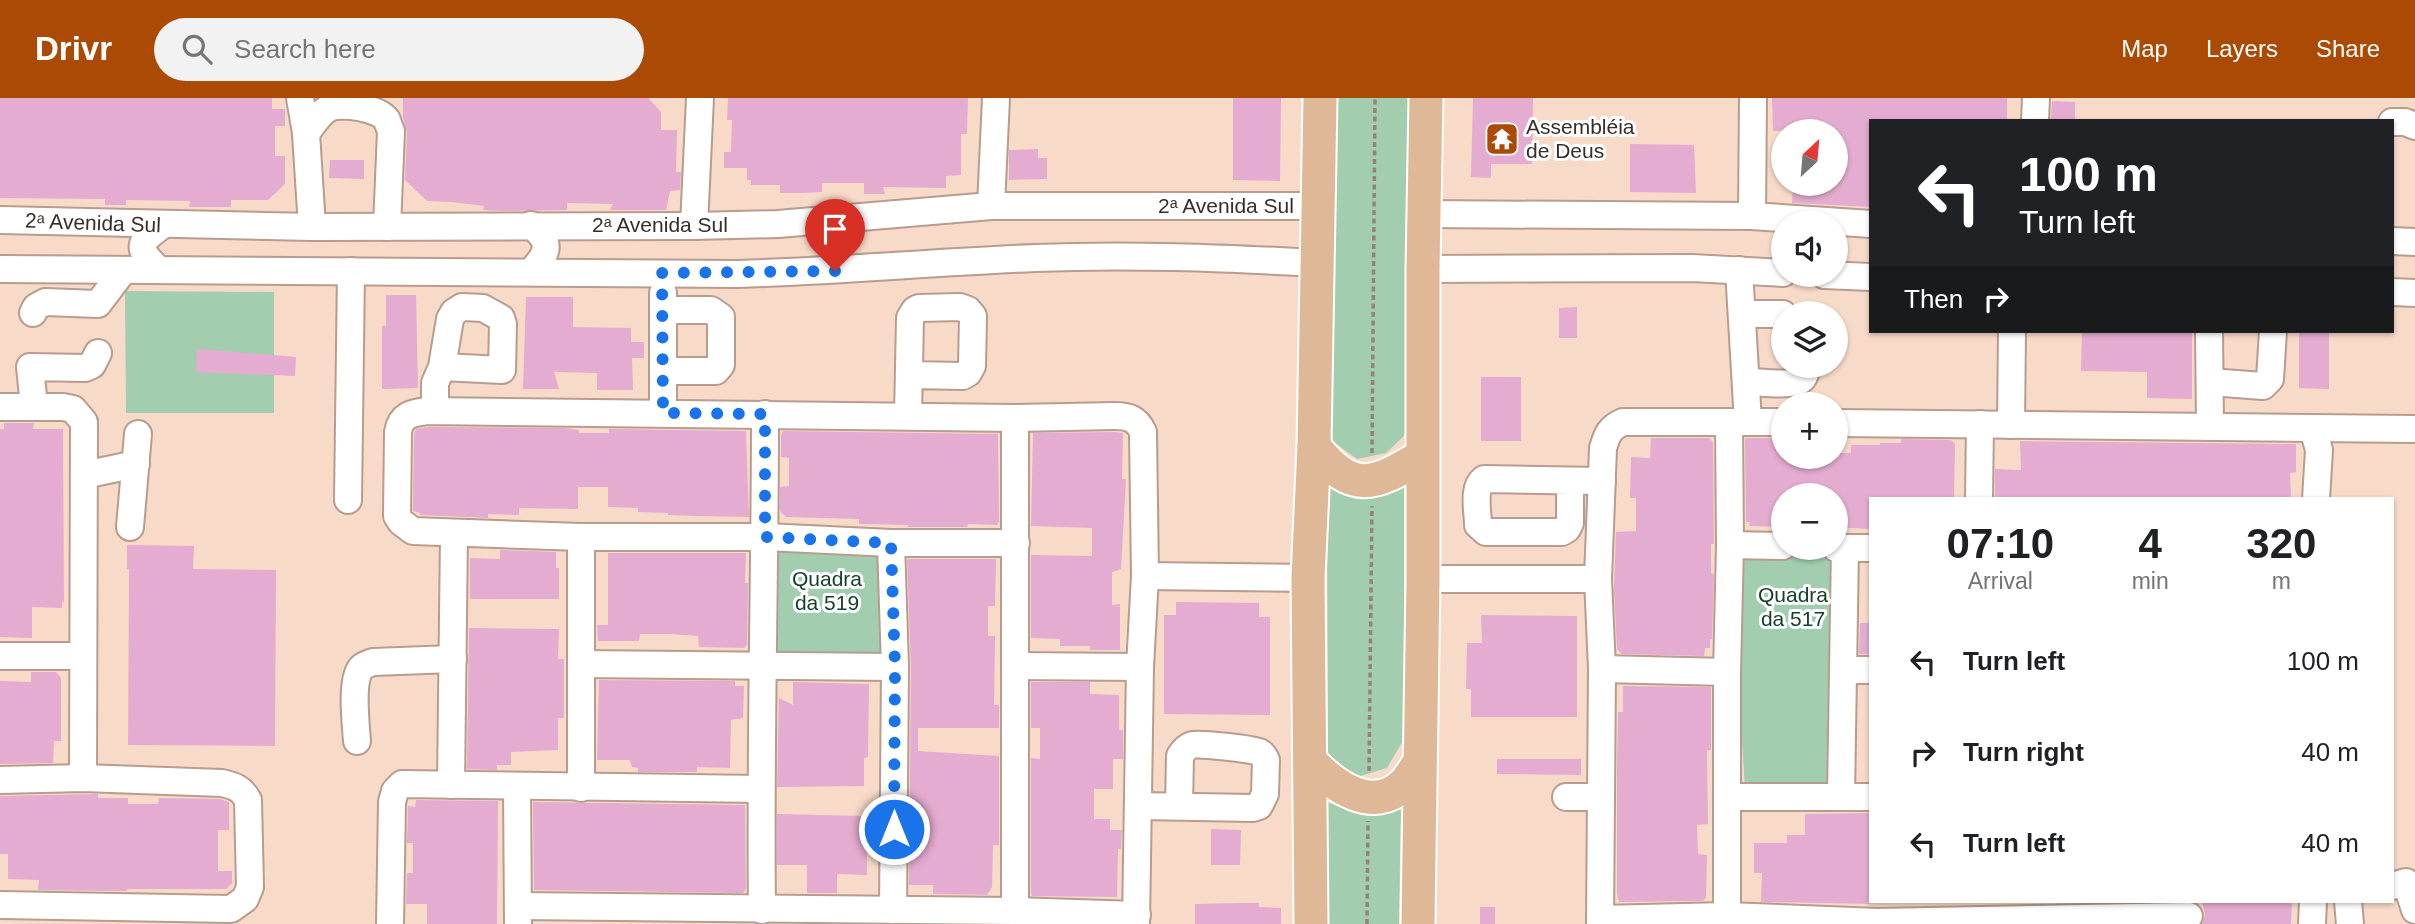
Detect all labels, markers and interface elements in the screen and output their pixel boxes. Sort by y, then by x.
search box [154,18,644,81]
text: Drivr [35,30,112,67]
icon: search [178,30,216,68]
text: Search here [234,34,376,64]
text: Map [2121,35,2168,62]
text: Layers [2206,35,2278,62]
text: Share [2316,35,2380,62]
place label: Assembléia de Deus [1526,115,1635,162]
north arrow [1771,119,1848,196]
map controls [1771,119,1848,560]
temple icon: Assembléia de Deus [1483,120,1521,158]
icon: left [1904,147,1995,238]
text: 100 m [2019,147,2158,201]
street label: 2ᵃ Avenida Sul [1158,194,1294,217]
pin [805,199,865,271]
text: Turn left [2019,204,2135,240]
street label: 2ᵃ Avenida Sul [25,209,161,236]
icon: arrive [816,210,854,248]
button: sound [1771,210,1848,287]
street label: 2ᵃ Avenida Sul [592,213,728,236]
icon: right [1977,280,2015,318]
text: Then [1904,284,1963,314]
button: layers [1771,301,1848,378]
button: + [1771,392,1848,469]
button: − [1771,483,1848,560]
text: 07:10 [1947,520,2054,567]
text: 4 [2138,520,2162,567]
text: 320 [2246,520,2316,567]
park label: Quadra da 519 [792,567,862,614]
text: Arrival [1968,568,2033,594]
text: min [2132,568,2169,594]
text: m [2272,568,2291,594]
park label: Quadra da 517 [1758,583,1828,630]
icon: left [1904,643,1942,681]
text: Turn left [1963,646,2065,676]
text: 100 m [2287,646,2359,676]
icon: right [1904,734,1942,772]
text: Turn right [1963,737,2084,767]
text: 40 m [2301,737,2359,767]
position arrow [857,792,931,866]
icon: left [1904,825,1942,863]
text: Turn left [1963,828,2065,858]
text: 40 m [2301,828,2359,858]

